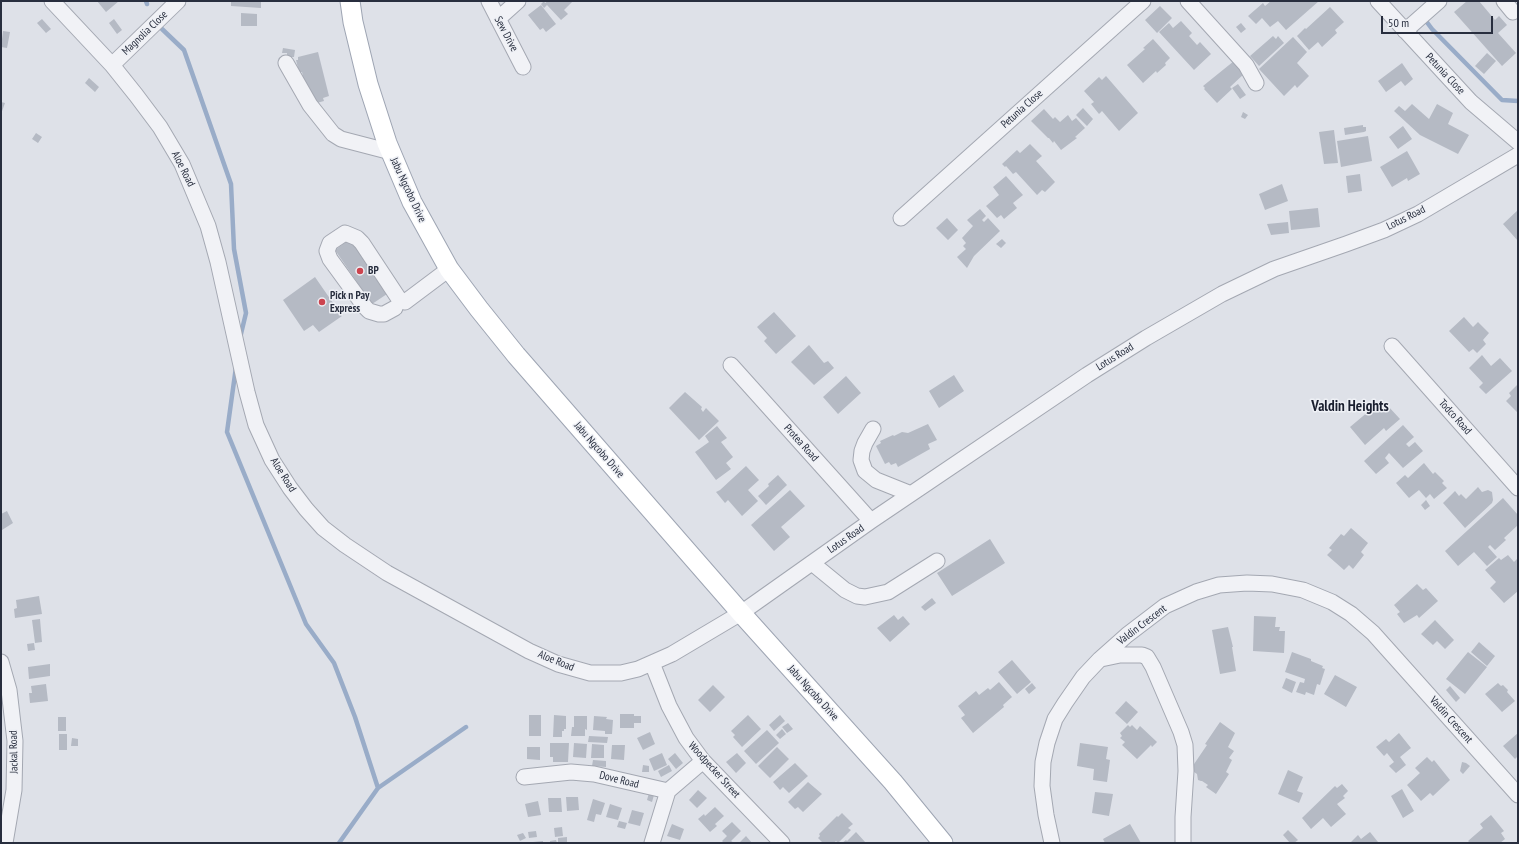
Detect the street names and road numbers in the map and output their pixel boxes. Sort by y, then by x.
street label: Magnolia Close [120,8,170,58]
street label: Sew Drive [491,14,521,54]
street label: Petunia Close [1423,51,1467,97]
street label: Petunia Close [998,87,1046,131]
street label: Aloe Road [168,149,198,189]
street label: Jabu Ngcobo Drive [387,156,429,224]
street label: Lotus Road [1384,203,1428,233]
street label: Lotus Road [1094,340,1136,374]
street label: Todco Road [1436,397,1474,437]
street label: Jabu Ngcobo Drive [571,419,627,481]
street label: Protea Road [781,422,821,464]
street label: Aloe Road [267,455,299,495]
street label: Lotus Road [825,522,867,556]
street label: Valdin Crescent [1115,602,1169,648]
street label: Aloe Road [536,648,576,674]
street label: Jabu Ngcobo Drive [785,663,841,723]
street label: Valdin Crescent [1427,694,1475,746]
street label: Jackal Road [7,730,21,774]
street label: Woodpecker Street [685,739,743,801]
street label: Dove Road [598,769,640,791]

